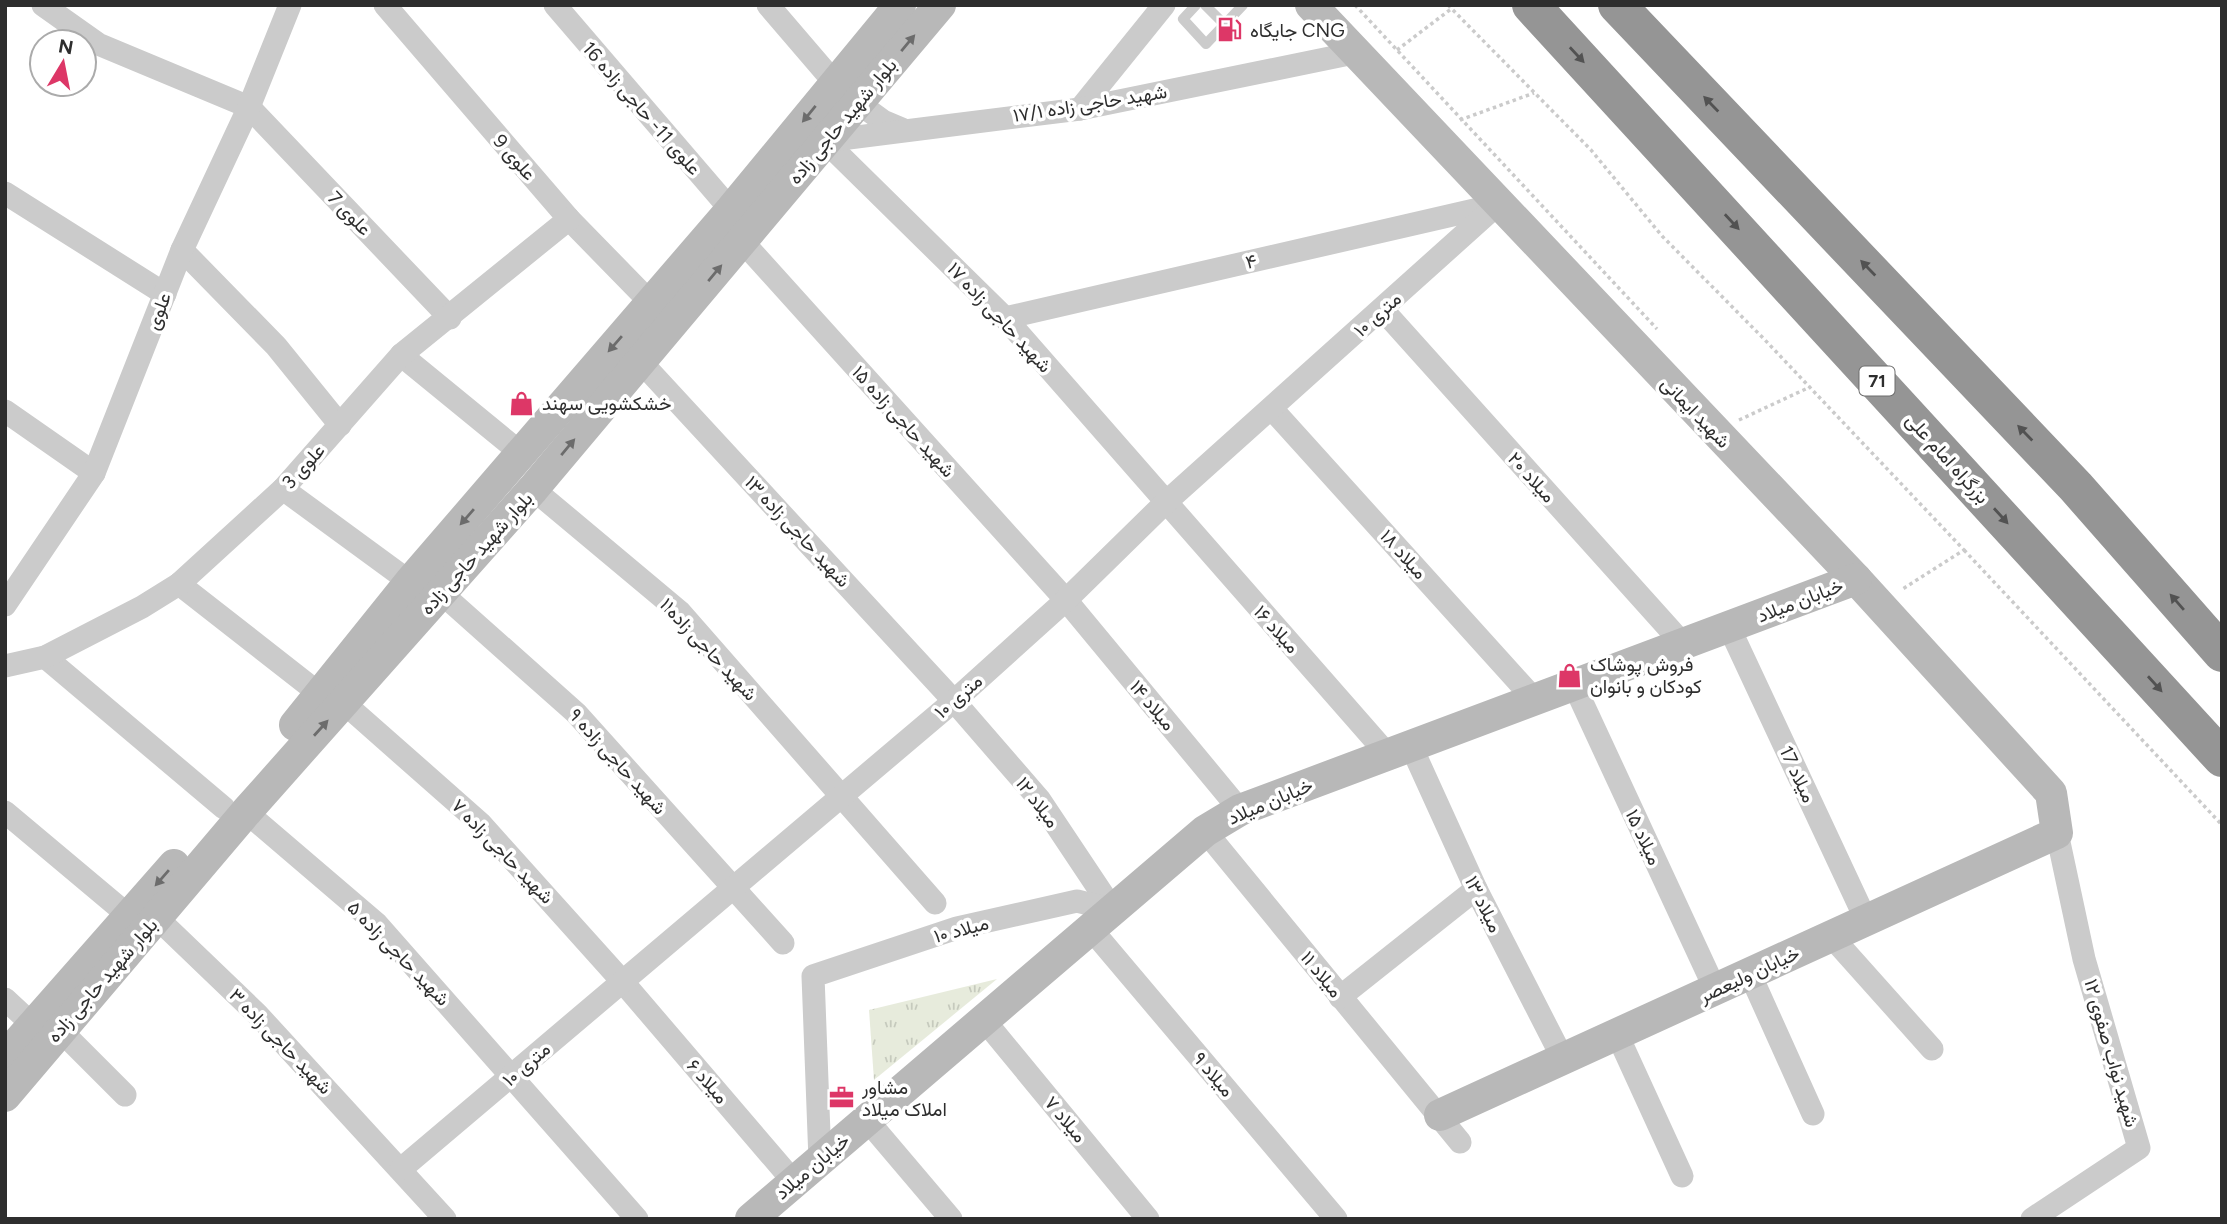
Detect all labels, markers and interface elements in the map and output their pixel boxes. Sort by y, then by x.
fuel station icon: جایگاه CNG [1216,16,1244,44]
place label: جایگاه CNG [1250,19,1345,42]
north arrow [28,28,98,98]
text: N [57,34,75,59]
one-way arrow [900,34,915,51]
street label: علوی 11- حاجی زاده 16 [577,37,706,180]
one-way arrow [1569,46,1585,63]
street label: بلوار شهید حاجی زاده [783,54,902,189]
street label: شهید حاجی زاده ۱۷/۱ [1012,80,1169,127]
one-way arrow [1702,95,1719,112]
one-way arrow [801,104,816,122]
street label: علوی 9 [488,130,541,185]
street label: علوی 7 [323,186,376,240]
one-way arrow [1724,213,1740,231]
street label: ۴ [1243,249,1259,274]
street label: شهید حاجی زاده ۱۷ [943,257,1057,377]
one-way arrow [1860,260,1876,277]
one-way arrow [707,265,722,282]
street label: ۱۰ متری [1349,287,1406,342]
street label: علوی [141,289,176,333]
one-way arrow [608,336,623,353]
street label: شهید حاجی زاده ۱۵ [847,361,960,482]
road number: 71 [1860,366,1895,396]
street label: شهید ایمانی [1656,372,1735,453]
shop icon: خشکشویی سهند [508,389,536,417]
place label: خشکشویی سهند [542,392,671,415]
street label: بزرگراه امام علی [1900,408,1994,509]
one-way arrow [2017,425,2033,442]
street label: علوی 3 [277,439,330,494]
one-way arrow [561,439,576,457]
street label: میلاد ۲۰ [1503,447,1560,507]
street label: شهید حاجی زاده ۱۳ [740,471,855,592]
street label: بلوار شهید حاجی زاده [415,487,537,619]
one-way arrow [1993,507,2009,524]
one-way arrow [459,508,475,526]
street label: میلاد ۱۸ [1375,525,1432,584]
street label: خیابان میلاد [1754,574,1846,627]
street label: شهید حاجی زاده۱۱ [655,593,762,706]
one-way arrow [2169,593,2185,611]
street label: میلاد ۱۶ [1249,600,1304,658]
place label: فروش پوشاک کودکان و بانوان [1590,653,1702,698]
shop icon: فروش پوشاک کودکان و بانوان [1556,661,1584,689]
street label: ۱۰ متری [930,669,987,723]
street label: میلاد ۱۴ [1125,675,1180,735]
one-way arrow [2146,675,2162,692]
street label: شهید حاجی زاده ۹ [564,703,671,819]
one-way arrow [313,719,329,737]
street label: میلاد 17 [1774,742,1821,806]
street label: میلاد ۱۲ [1011,772,1064,832]
street label: خیابان میلاد [1224,773,1316,830]
street label: شهید حاجی زاده ۷ [447,794,559,909]
street label: میلاد ۱۵ [1621,806,1666,869]
one-way arrow [155,869,171,886]
street label: میلاد ۱۳ [1460,872,1507,936]
street label: شهید حاجی زاده ۵ [343,896,455,1011]
street label: میلاد ۱۰ [931,911,991,948]
street label: بلوار شهید حاجی زاده [42,914,163,1047]
street label: خیابان ولیعصر [1694,941,1803,1008]
street label: میلاد ۱۱ [1296,946,1347,1002]
street label: شهید نواب صفوی ۱۲ [2079,976,2144,1130]
street label: شهید حاجی زاده ۳ [224,984,337,1099]
street label: ۱۰ متری [498,1037,555,1091]
street label: میلاد ۹ [1188,1047,1239,1101]
street label: میلاد ۶ [682,1054,733,1108]
place label: مشاور املاک میلاد [861,1076,947,1121]
office icon: مشاور املاک میلاد [828,1084,856,1112]
street label: میلاد ۷ [1040,1091,1092,1147]
street label: خیابان میلاد [770,1129,854,1204]

